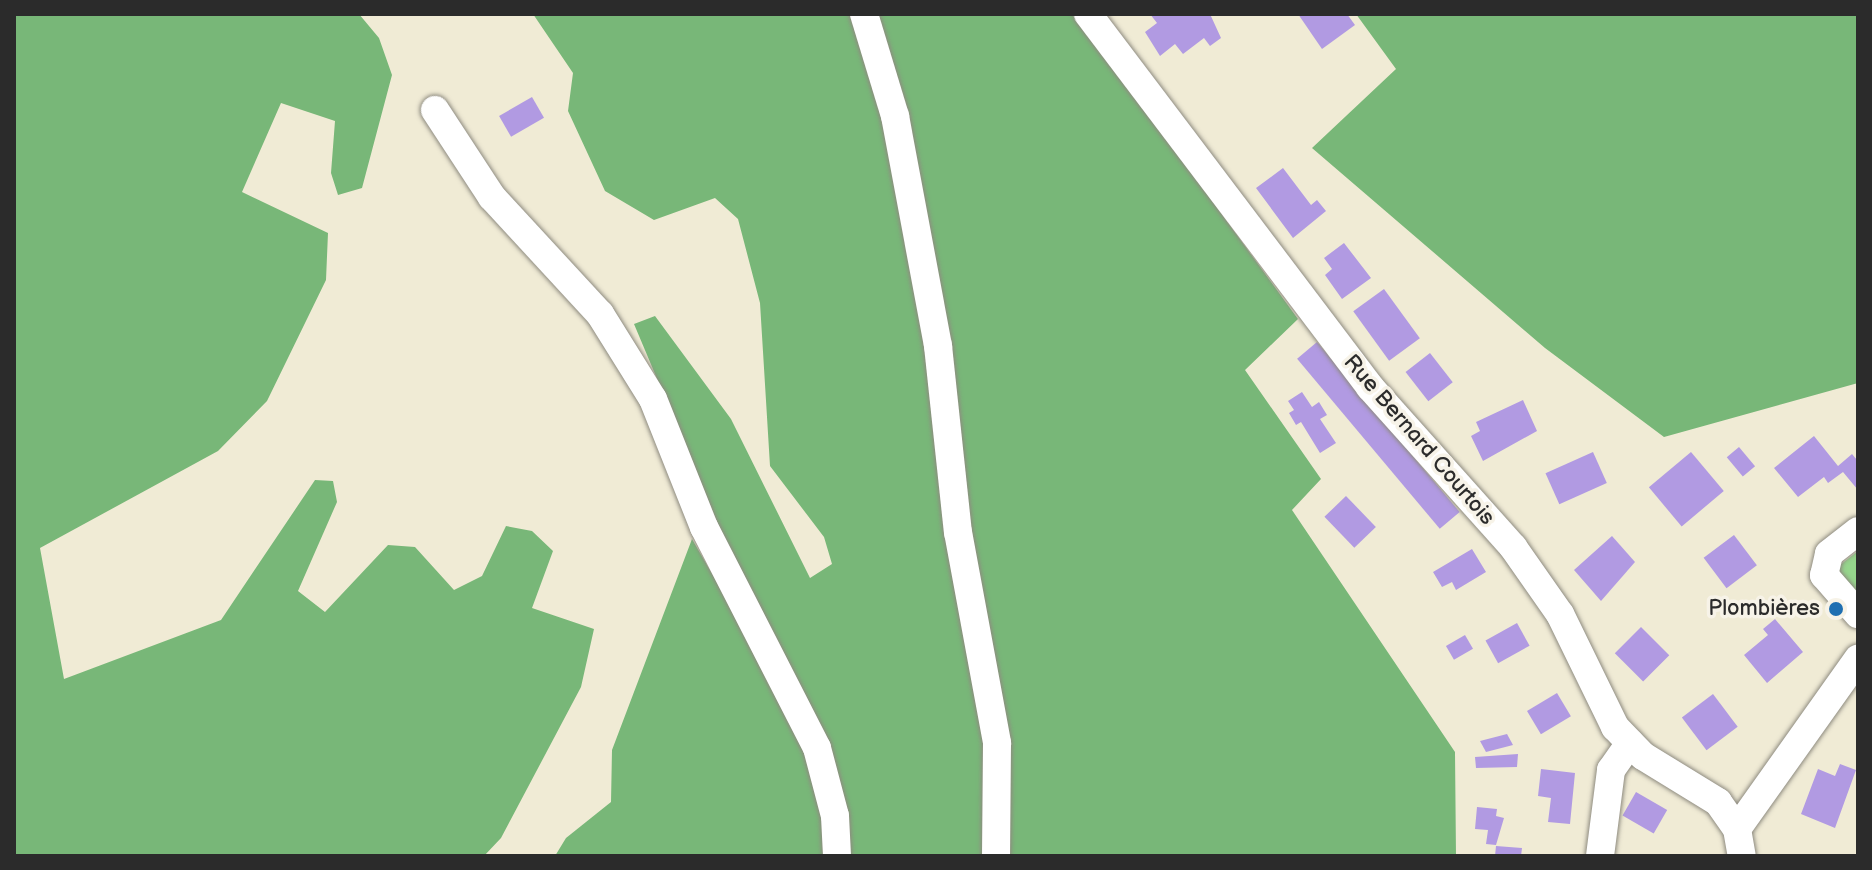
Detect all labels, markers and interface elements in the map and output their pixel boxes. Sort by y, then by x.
street label: Rue Bernard Courtois [1338,350,1500,530]
place label: Plombières [1708,596,1820,622]
marker: Plombières [1827,600,1845,618]

